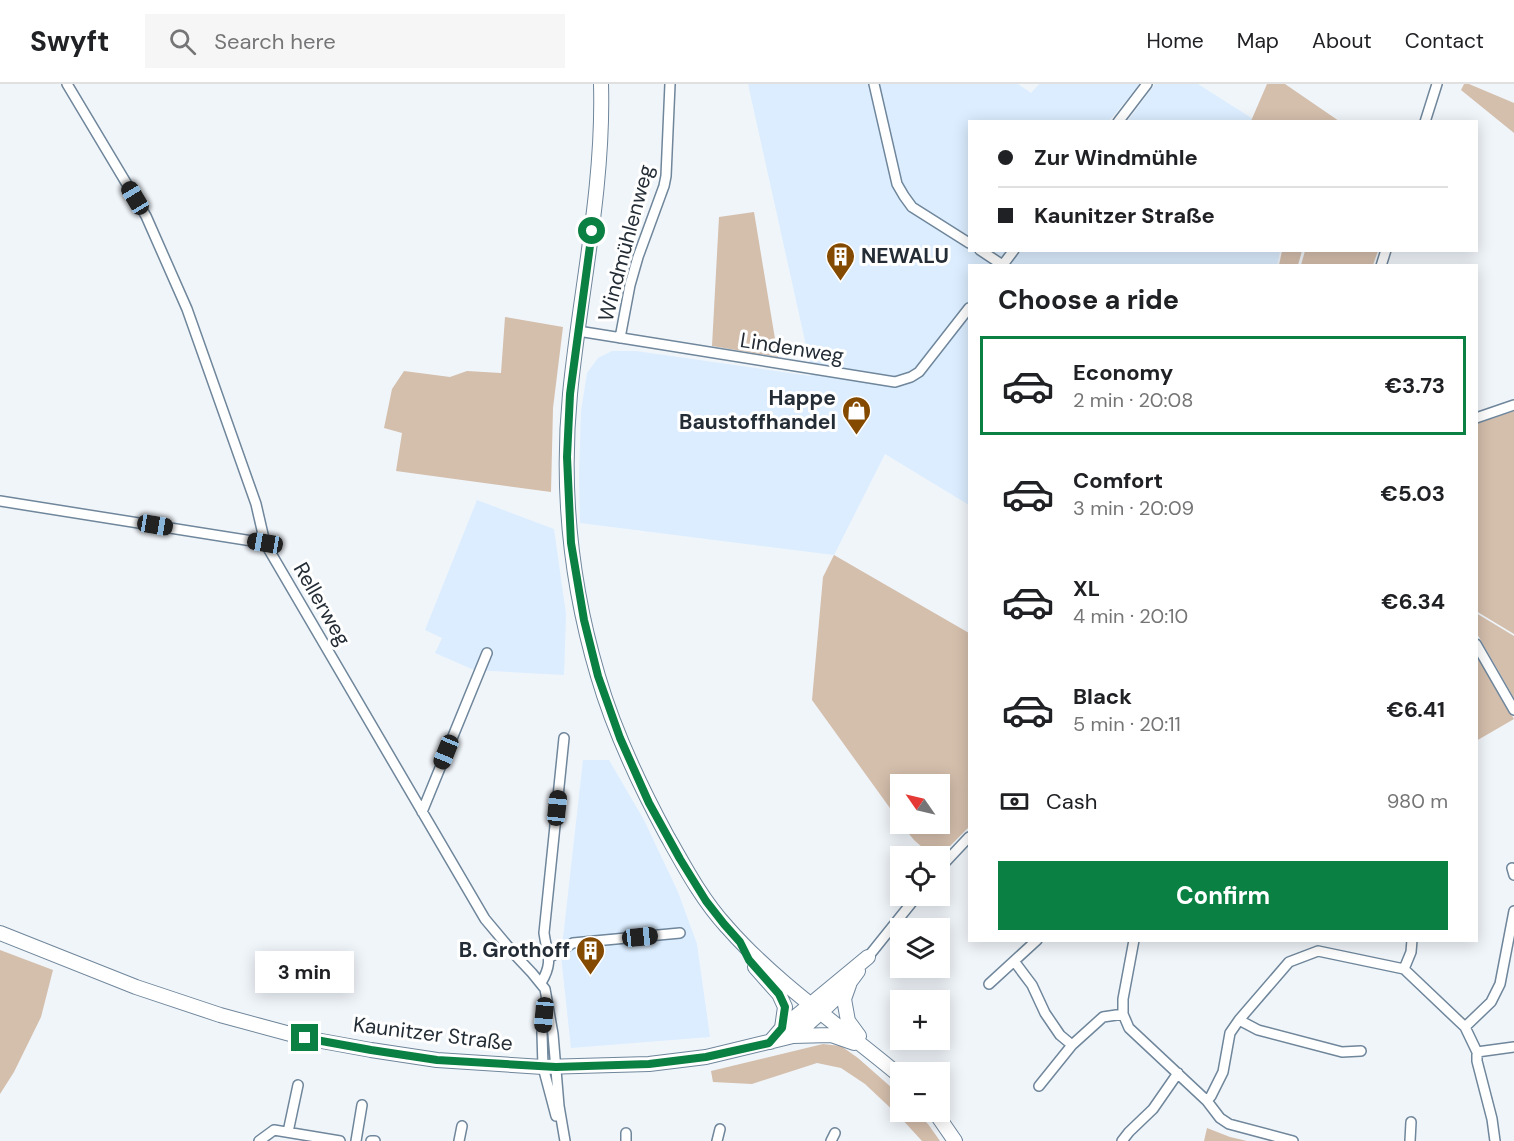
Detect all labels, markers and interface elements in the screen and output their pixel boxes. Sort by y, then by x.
search box [145,14,565,68]
text: Swyft [30,23,109,60]
icon: search [166,25,199,58]
text: Search here [214,27,336,56]
text: Home [1146,27,1204,55]
text: Map [1237,27,1279,55]
text: About [1312,27,1372,55]
text: Contact [1405,27,1484,55]
text: Zur Windmühle [1034,143,1198,172]
street label: Windmühlenweg [592,161,660,325]
car [118,178,152,218]
text: Kaunitzer Straße [1034,201,1215,230]
route start [578,217,605,244]
building icon: NEWALU [824,240,856,282]
place label: NEWALU [861,242,949,270]
text: Choose a ride [998,282,1179,317]
street label: Lindenweg [738,326,846,370]
text: Economy [1073,358,1173,387]
icon: car [1001,359,1055,413]
text: €3.73 [1385,371,1445,400]
place label: Happe Baustoffhandel [679,384,836,436]
text: 2 min · 20:08 [1073,387,1193,413]
shop icon: Happe Baustoffhandel [841,394,873,436]
text: Comfort [1073,466,1163,495]
icon: car [1001,467,1055,521]
text: €5.03 [1381,479,1445,508]
text: 3 min · 20:09 [1073,495,1194,521]
car [136,513,174,537]
car [246,531,284,555]
street label: Rellerweg [287,557,357,651]
text: XL [1073,574,1100,603]
icon: car [1001,575,1055,629]
text: €6.34 [1381,587,1445,616]
text: 4 min · 20:10 [1073,603,1188,629]
text: Black [1073,682,1132,711]
icon: car [1001,683,1055,737]
text: €6.41 [1387,695,1445,724]
text: 5 min · 20:11 [1073,711,1181,737]
car [431,732,461,772]
north arrow [890,774,950,834]
map controls [890,774,950,1122]
icon: cash [998,785,1031,818]
text: Cash [1046,787,1097,816]
text: 980 m [1387,788,1448,814]
car [546,789,568,827]
button: locate [890,846,950,906]
button: Confirm [998,861,1448,930]
button: layers [890,918,950,978]
car [621,926,659,948]
building icon: B. Grothoff [575,934,607,976]
place label: B. Grothoff [459,936,570,964]
callout: 3 min [256,951,354,993]
text: 3 min [278,959,331,985]
button: + [890,990,950,1050]
car [533,996,555,1034]
street label: Kaunitzer Straße [352,1010,514,1058]
route end [291,1024,318,1051]
button: − [890,1062,950,1122]

